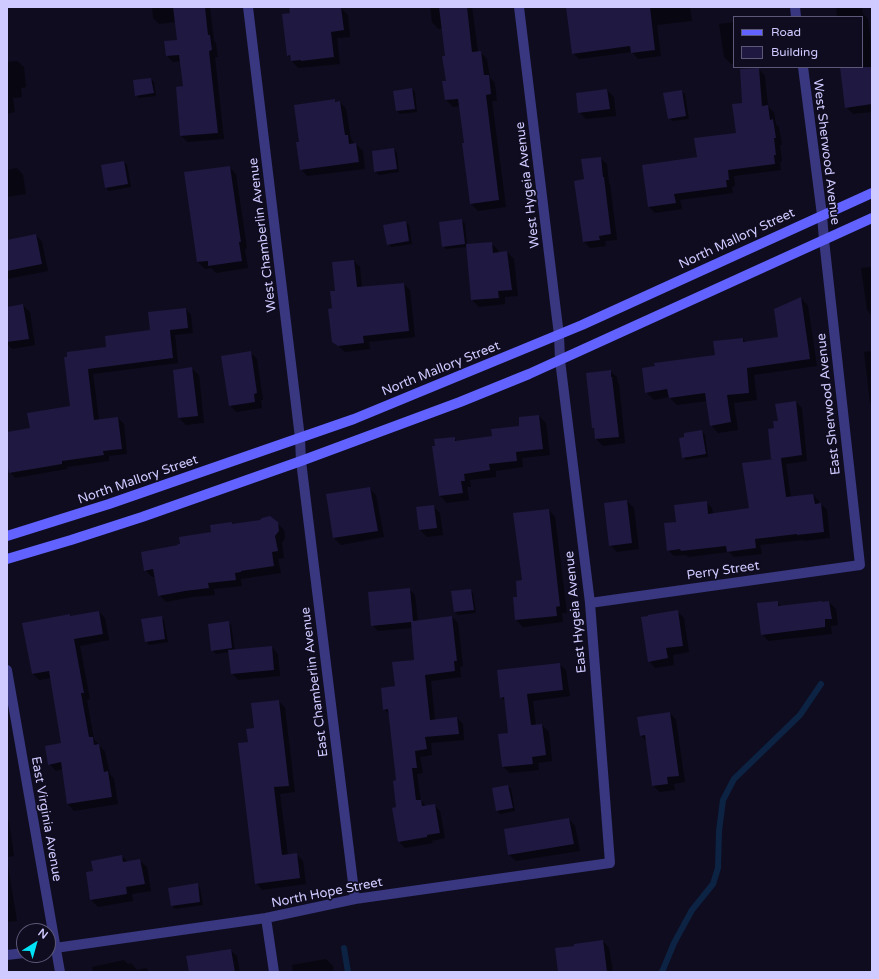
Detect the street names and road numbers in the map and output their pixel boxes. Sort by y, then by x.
street label: West Sherwood Avenue [809,78,843,226]
street label: West Hygeia Avenue [513,121,543,249]
street label: West Chamberlin Avenue [246,157,280,313]
street label: North Mallory Street [677,205,797,273]
street label: East Sherwood Avenue [814,332,844,476]
street label: North Mallory Street [380,338,502,400]
street label: North Mallory Street [76,452,200,508]
street label: East Hygeia Avenue [562,550,590,674]
street label: Perry Street [686,558,760,584]
street label: East Chamberlin Avenue [298,606,332,758]
street label: East Virginia Avenue [27,755,65,883]
street label: North Hope Street [270,875,384,911]

